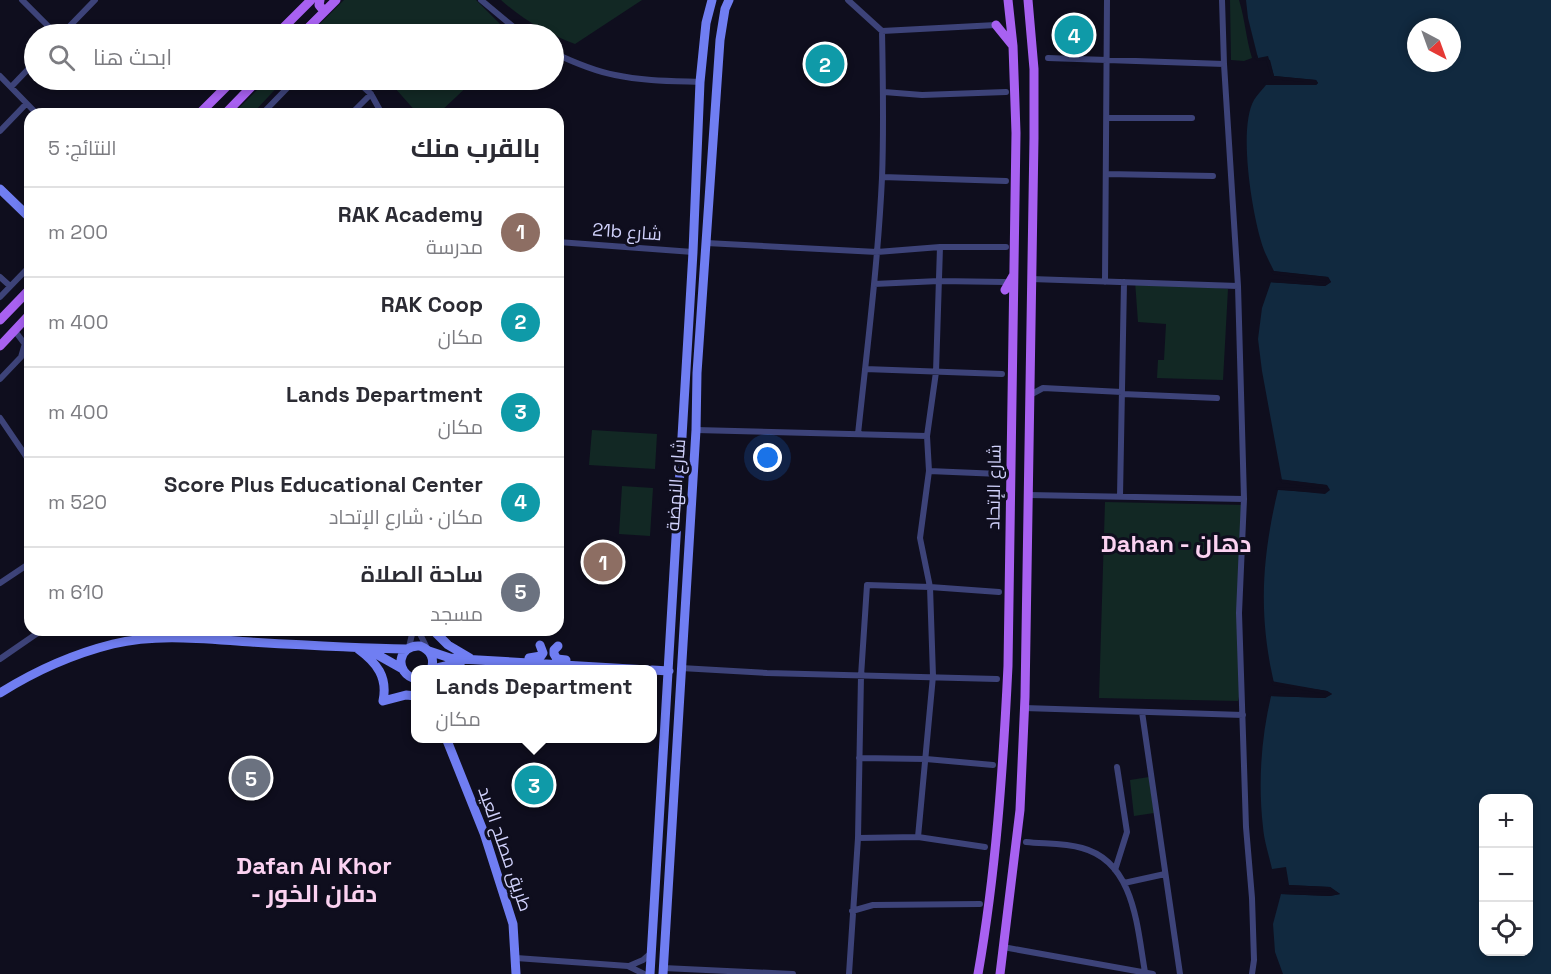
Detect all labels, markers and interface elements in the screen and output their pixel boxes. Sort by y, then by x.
pin: 4 [1054,12,1094,57]
north arrow [1407,18,1461,72]
search box [24,24,564,90]
icon: search [45,41,78,74]
pin: 2 [806,42,844,86]
text: ابحث هنا [93,43,172,71]
text: بالقرب منك [411,131,540,165]
text: النتائج: 5 [48,135,117,161]
text: RAK Academy [338,200,483,228]
street label: 21b شارع [592,218,662,246]
text: 200 m [48,219,108,245]
text: 1 [516,219,525,245]
text: مدرسة [426,234,483,260]
text: RAK Coop [381,290,483,318]
text: 400 m [48,309,108,335]
text: 2 [515,309,526,335]
text: مكان [438,324,483,350]
text: Lands Department [286,380,483,408]
text: 400 m [48,399,108,425]
text: 3 [514,399,527,425]
text: مكان [438,414,483,440]
street label: شارع النهضة [661,438,691,532]
your location [753,443,782,472]
street label: شارع الإتحاد [981,444,1007,530]
text: Score Plus Educational Center [164,470,483,498]
text: 520 m [48,489,107,515]
text: 4 [514,489,527,515]
text: مكان · شارع الإتحاد [329,504,483,530]
district label: Dahan - دهان [1101,528,1251,559]
pin: 1 [584,540,622,584]
text: ساحة الصلاة [361,560,483,588]
text: 610 m [48,579,104,605]
text: 5 [515,579,527,605]
text: مسجد [430,601,483,627]
popup [411,665,657,743]
text: Lands Department [436,672,632,700]
text: مكان [436,706,481,732]
pin: 5 [232,756,270,800]
pin: 3 [514,762,554,808]
street label: طريق مصلح العيد [472,783,538,915]
map controls [1479,794,1533,956]
button: + [1479,794,1533,848]
button: − [1479,848,1533,902]
district label: Dafan Al Khor - دفان الخور [236,850,392,909]
button: locate [1479,902,1533,956]

